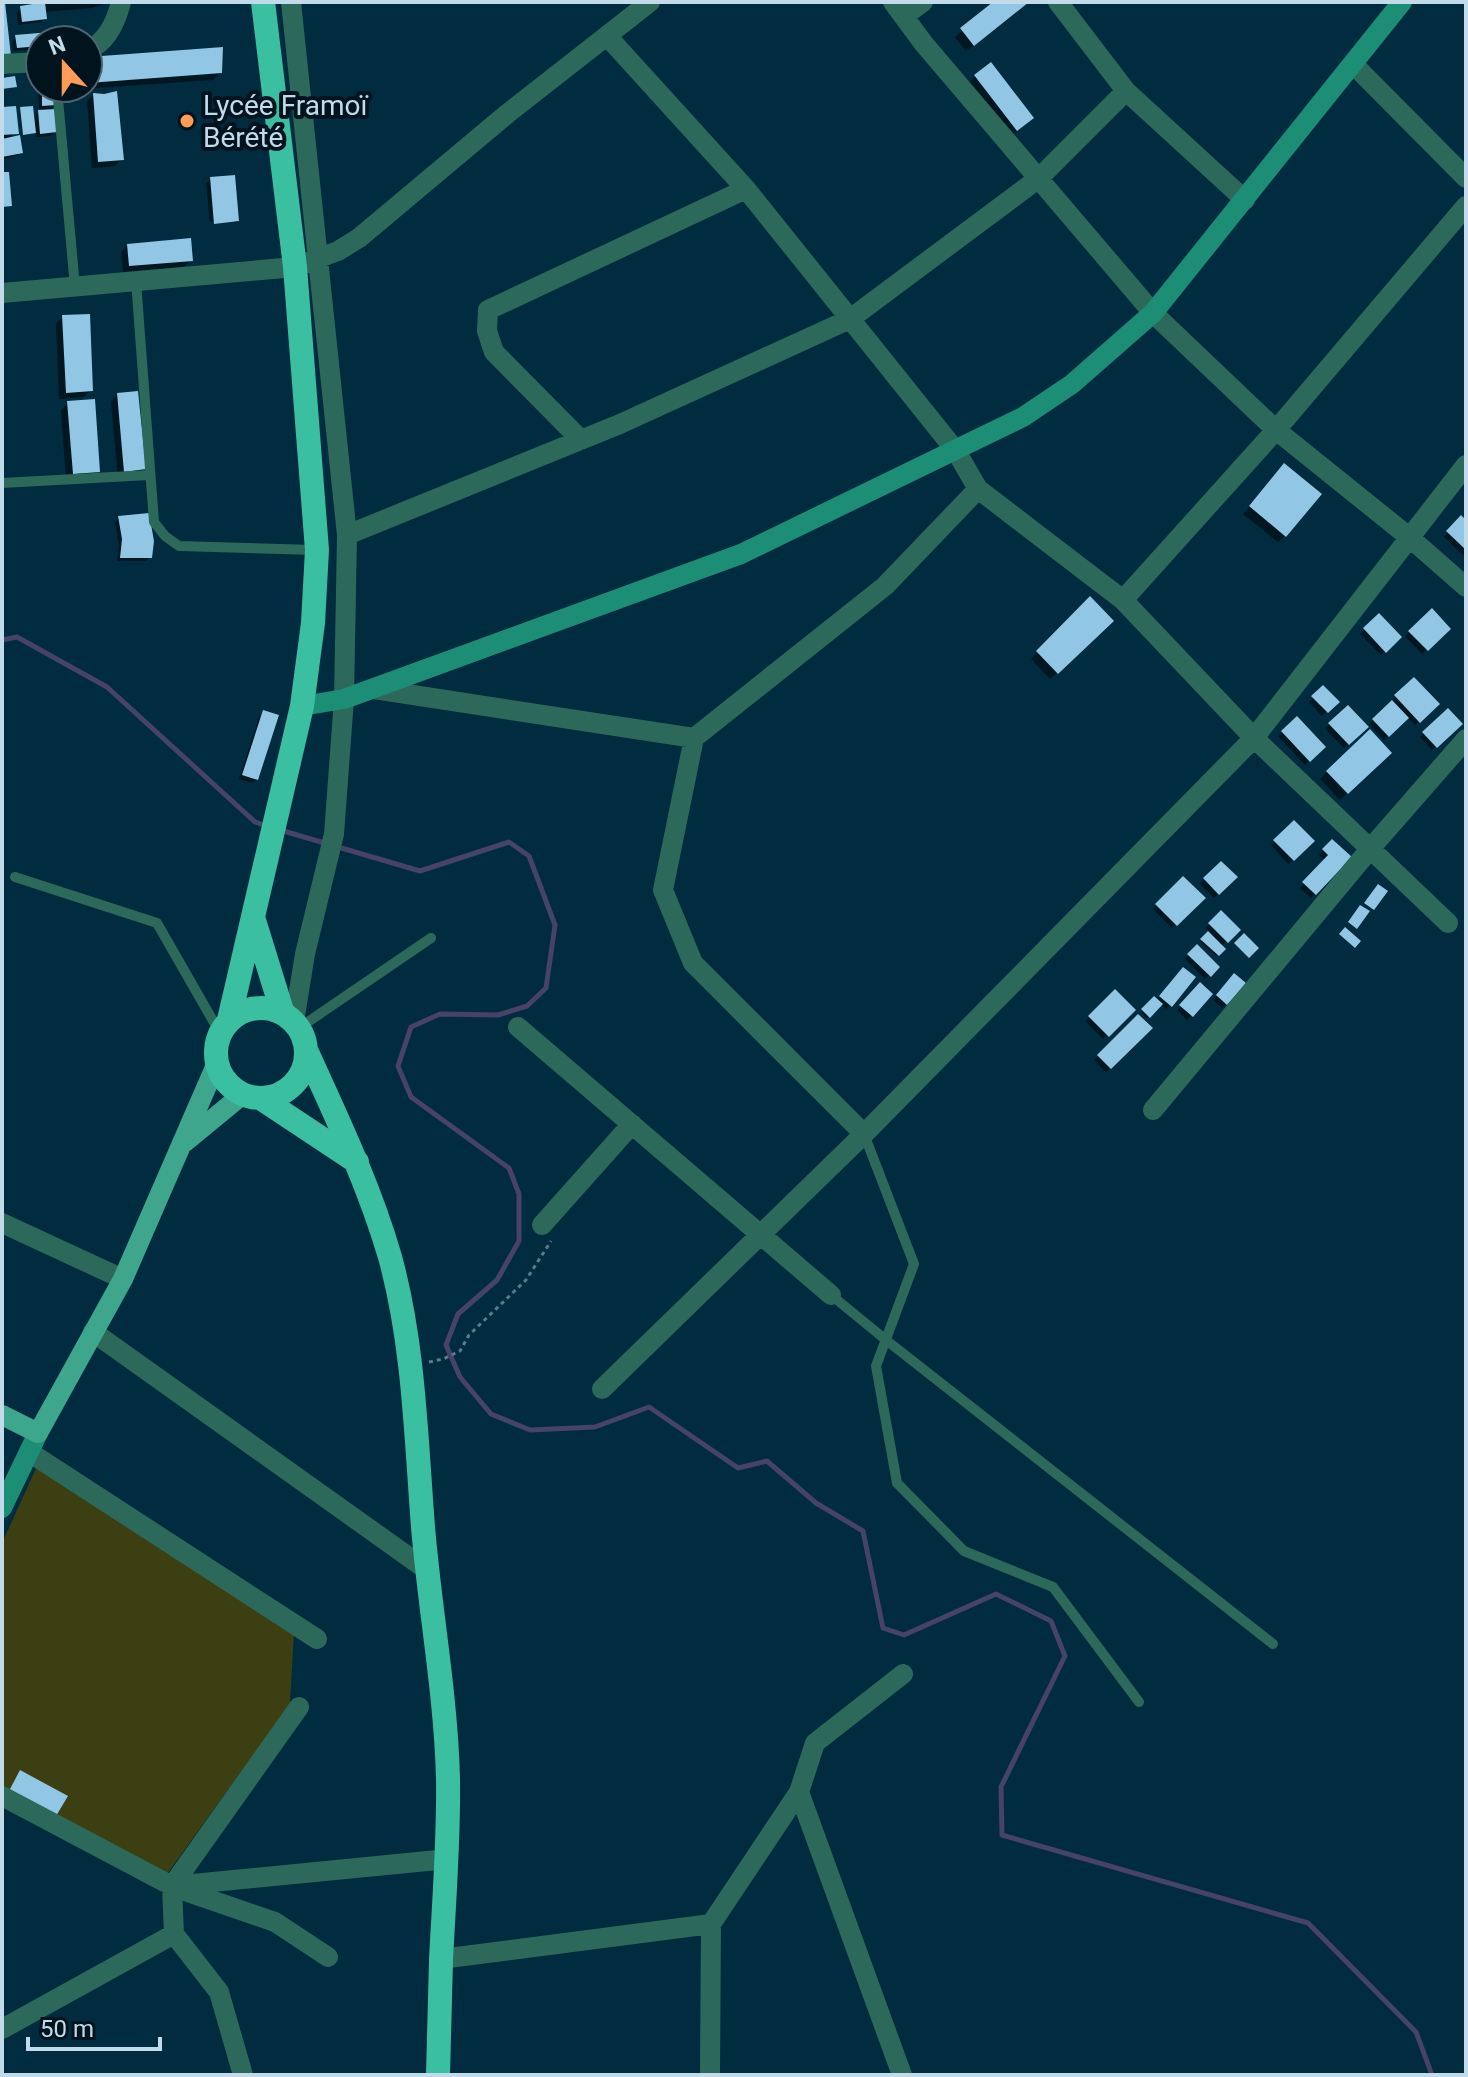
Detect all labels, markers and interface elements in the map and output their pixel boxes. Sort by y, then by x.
north arrow [24,24,104,104]
text: N [45,31,69,60]
place label: Lycée Framoï Bérété [203,89,368,154]
marker: Lycée Framoï Bérété [178,112,196,130]
scale bar [28,2001,160,2051]
text: 50 m [40,2015,94,2043]

